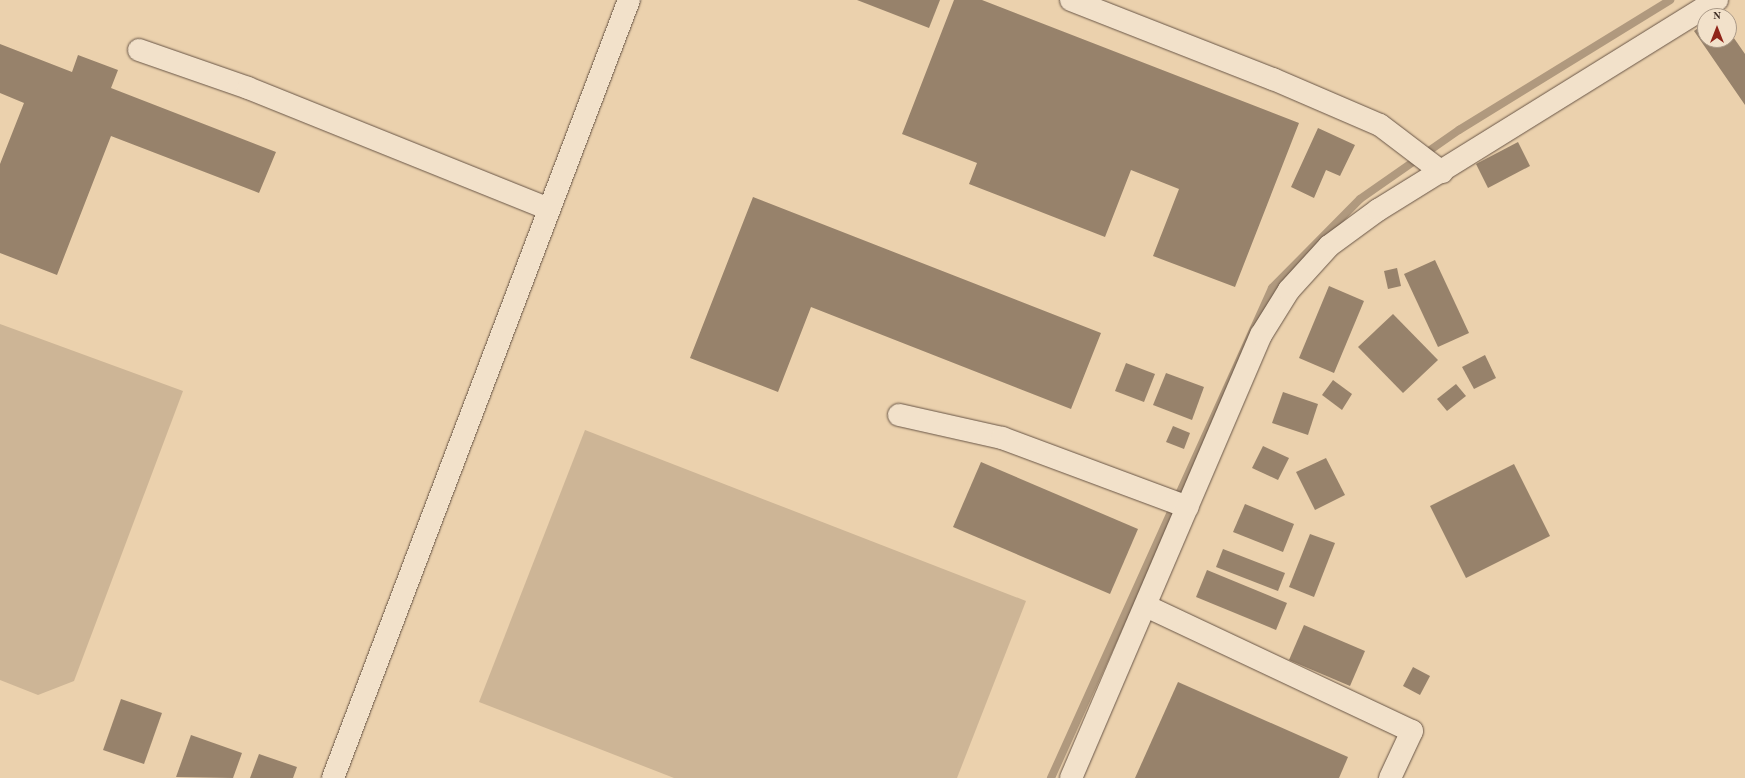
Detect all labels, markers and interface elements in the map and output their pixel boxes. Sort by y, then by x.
north arrow [1697,8,1737,48]
text: N [1713,11,1721,22]

